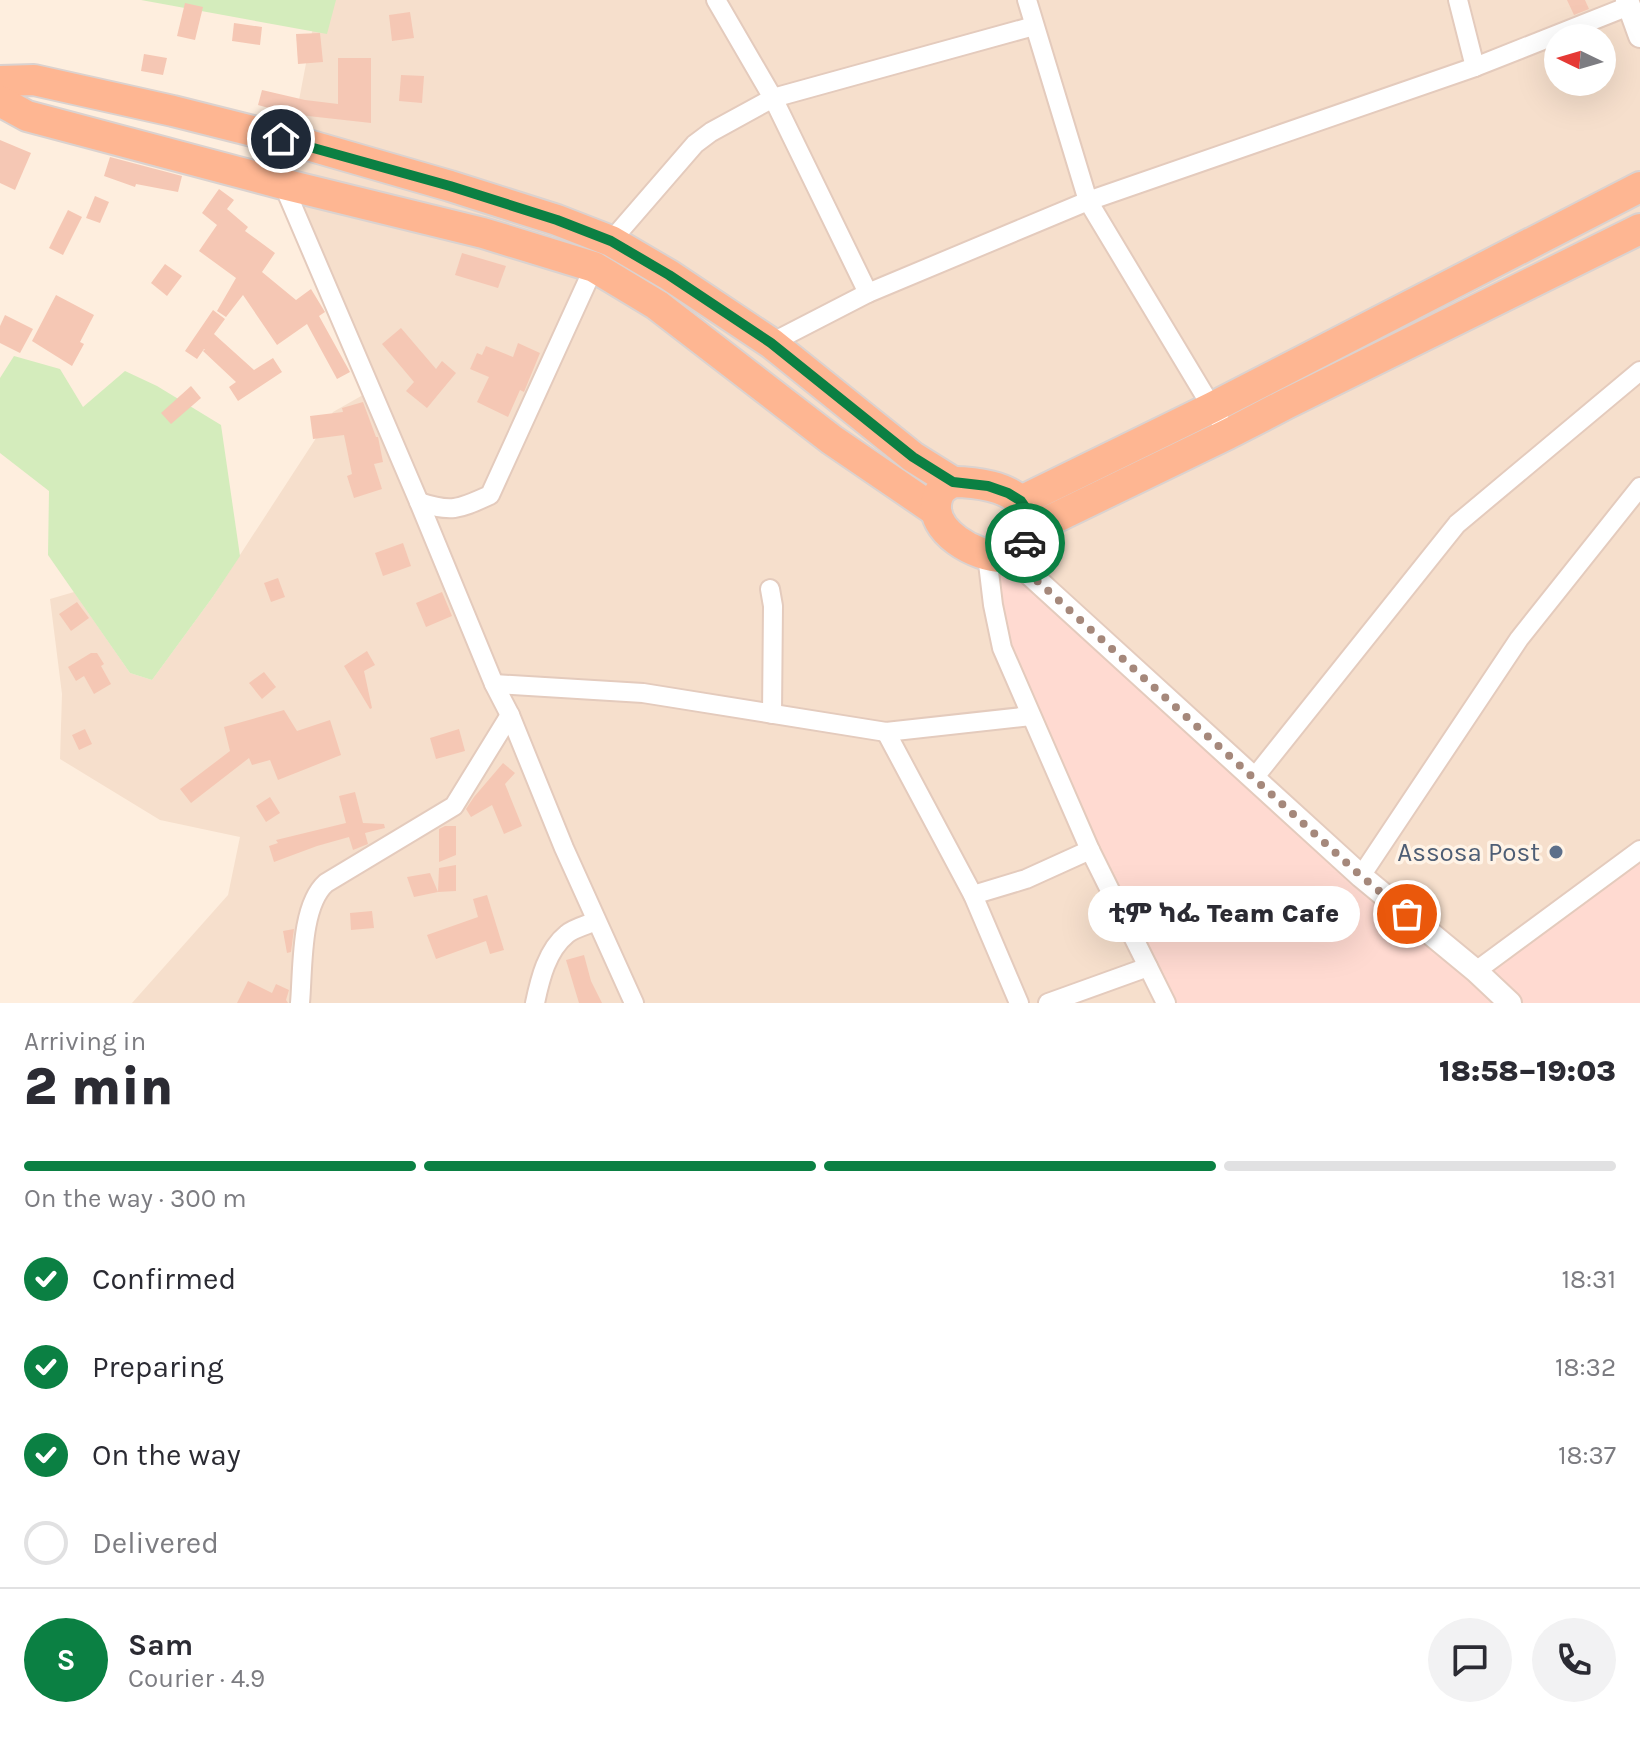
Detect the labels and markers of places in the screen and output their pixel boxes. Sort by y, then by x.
pin [247,105,315,173]
place label: Assosa Post [1397,837,1540,868]
marker: Assosa Post [1547,843,1565,861]
pin [1373,880,1441,948]
callout: ቲም ካፌ Team Cafe [1087,886,1359,942]

